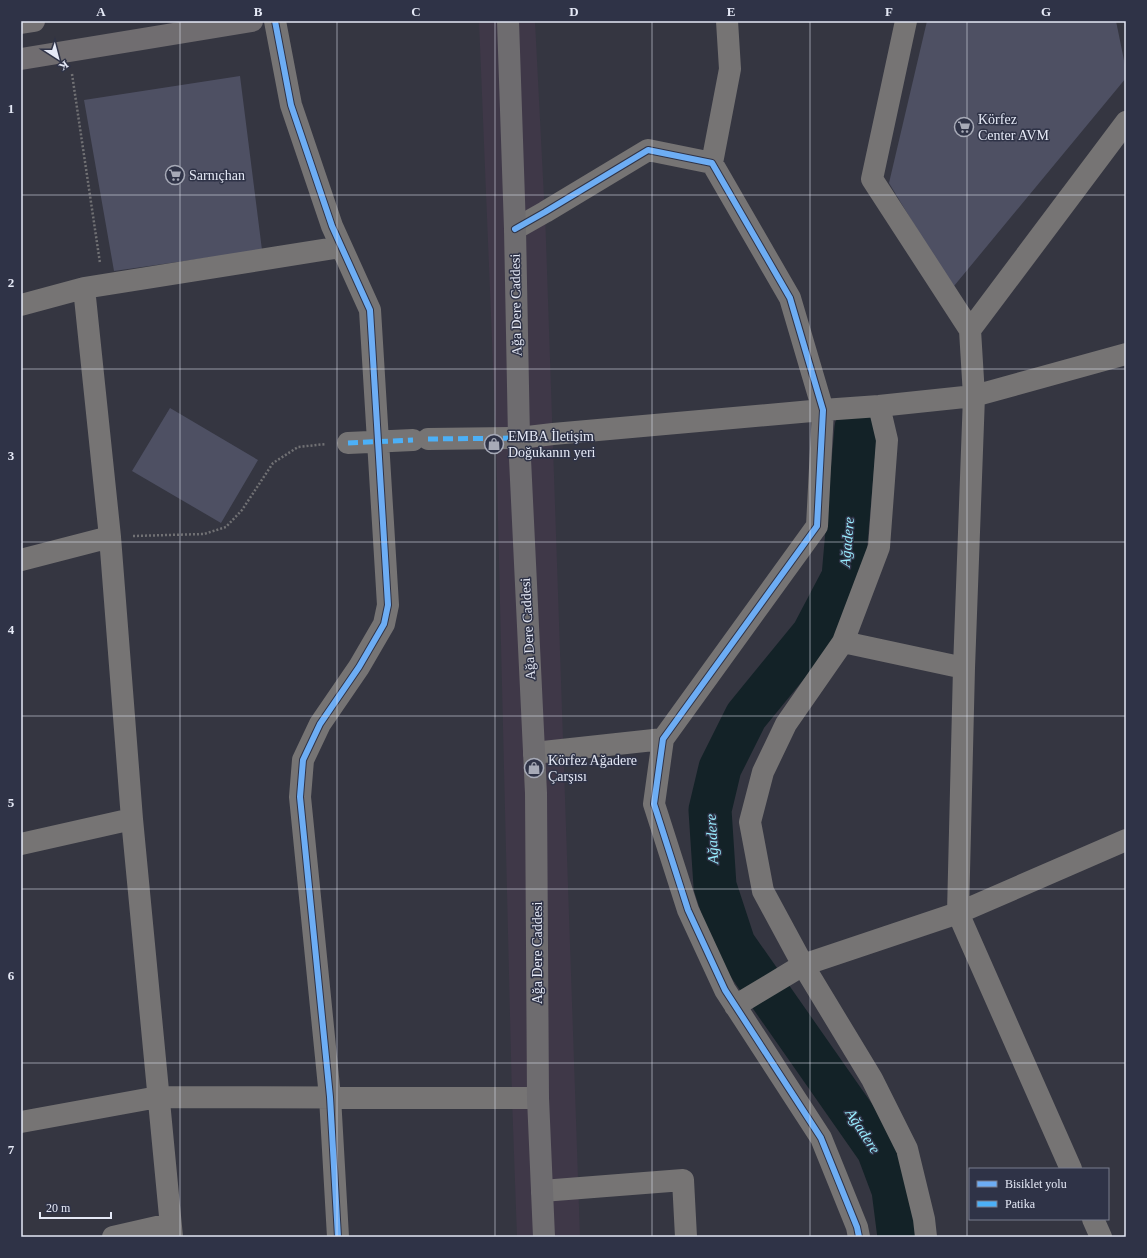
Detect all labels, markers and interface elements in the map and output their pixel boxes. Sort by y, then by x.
text: A [96,4,106,19]
text: B [254,4,263,19]
text: C [411,4,421,19]
text: D [569,4,579,19]
text: E [727,4,735,19]
text: F [885,4,893,19]
text: G [1041,4,1051,19]
north arrow [38,38,78,78]
text: K [57,59,71,74]
text: 1 [8,101,14,116]
place label: Körfez Center AVM [978,112,1049,143]
supermarket icon: Körfez Center AVM [953,116,975,138]
supermarket icon: Sarnıçhan [164,164,186,186]
place label: Sarnıçhan [189,168,245,183]
street label: Ağa Dere Caddesi [508,253,524,356]
text: 2 [8,275,14,290]
place label: EMBA İletişim Doğukanın yeri [508,429,596,460]
shop icon: EMBA İletişim Doğukanın yeri [483,433,505,455]
text: 3 [8,448,15,463]
water label: Ağadere [837,516,857,569]
street label: Ağa Dere Caddesi [518,577,538,681]
text: 4 [8,622,15,637]
place label: Körfez Ağadere Çarşısı [548,753,637,784]
shop icon: Körfez Ağadere Çarşısı [523,757,545,779]
text: 5 [8,795,15,810]
water label: Ağadere [703,813,721,866]
street label: Ağa Dere Caddesi [530,902,545,1004]
text: 6 [8,968,15,983]
water label: Ağadere [842,1105,884,1157]
text: 7 [8,1142,15,1157]
legend [969,1168,1109,1220]
text: Bisiklet yolu [1005,1177,1067,1191]
scale bar [40,1194,111,1220]
text: Patika [1005,1197,1036,1211]
text: 20 m [46,1201,71,1215]

